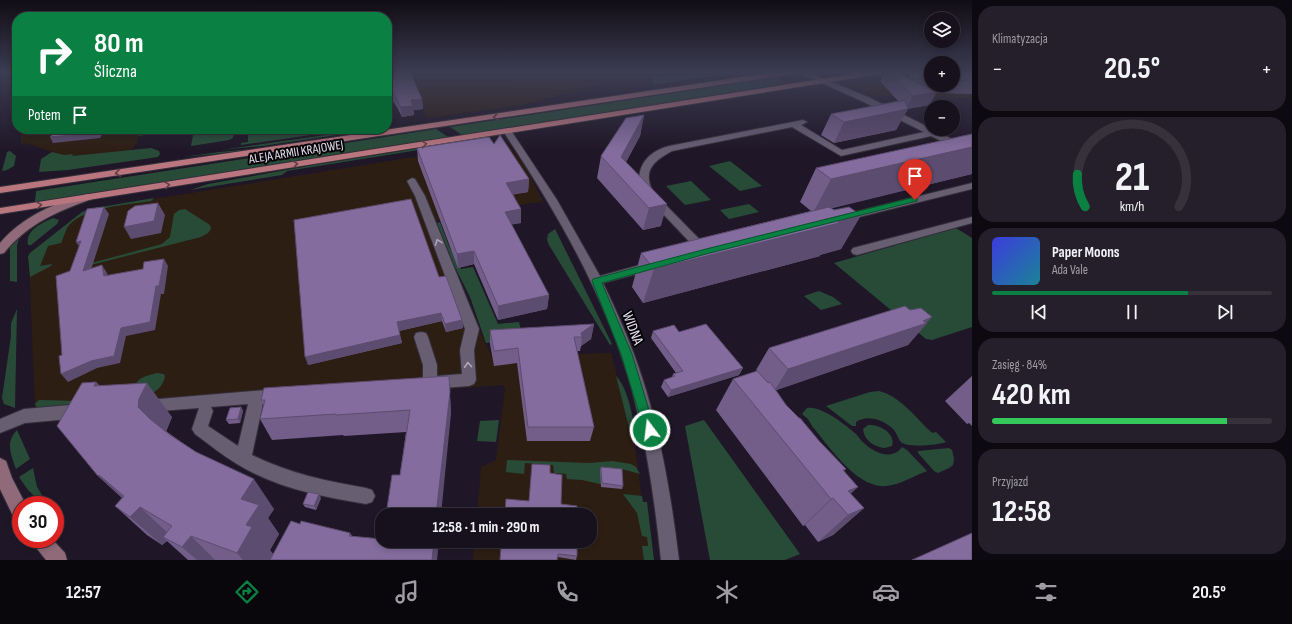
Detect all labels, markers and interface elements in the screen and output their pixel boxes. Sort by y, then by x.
map controls [924,12,960,136]
button: layers [924,12,960,48]
text: 80 m [94,27,143,60]
icon: right [28,28,80,80]
text: Klimatyzacja [992,31,1048,47]
text: 20.5° [1104,51,1160,87]
button: + [924,56,960,92]
text: − [992,56,1003,83]
text: + [1261,56,1272,83]
text: Śliczna [94,61,137,82]
button: − [924,100,960,136]
icon: arrive [69,104,91,126]
text: Potem [28,106,61,125]
one-way arrow [493,112,499,121]
street label: ALEJA ARMII KRAJOWEJ [247,137,345,168]
one-way arrow [421,140,427,149]
text: 21 [1115,153,1149,202]
pin [898,159,932,200]
one-way arrow [292,161,298,169]
icon: arrive [904,165,926,187]
one-way arrow [115,168,121,177]
one-way arrow [164,181,170,190]
text: km/h [1120,198,1144,215]
one-way arrow [35,201,42,210]
one-way arrow [434,238,442,245]
text: Paper Moons [1052,243,1120,262]
text: Ada Vale [1052,262,1088,278]
icon: previous [1028,301,1050,323]
icon: pause [1121,301,1143,323]
icon: next [1214,301,1236,323]
street label: WIDNA [618,309,648,348]
text: Zasięg · 84% [992,357,1047,373]
one-way arrow [464,362,473,368]
text: 420 km [992,377,1071,413]
position arrow [629,409,671,451]
text: Przyjazd [992,474,1028,490]
text: 12:58 [992,494,1051,530]
speed limit sign: 30 [12,496,64,548]
text: 12:58 · 1 min · 290 m [432,518,540,537]
icon: directions [233,578,261,606]
icon: music [393,578,421,606]
icon: phone [553,578,581,606]
icon: climate [713,578,741,606]
icon: car [872,578,900,606]
icon: filters [1032,578,1060,606]
text: 12:57 [66,582,101,603]
text: 20.5° [1192,582,1226,603]

